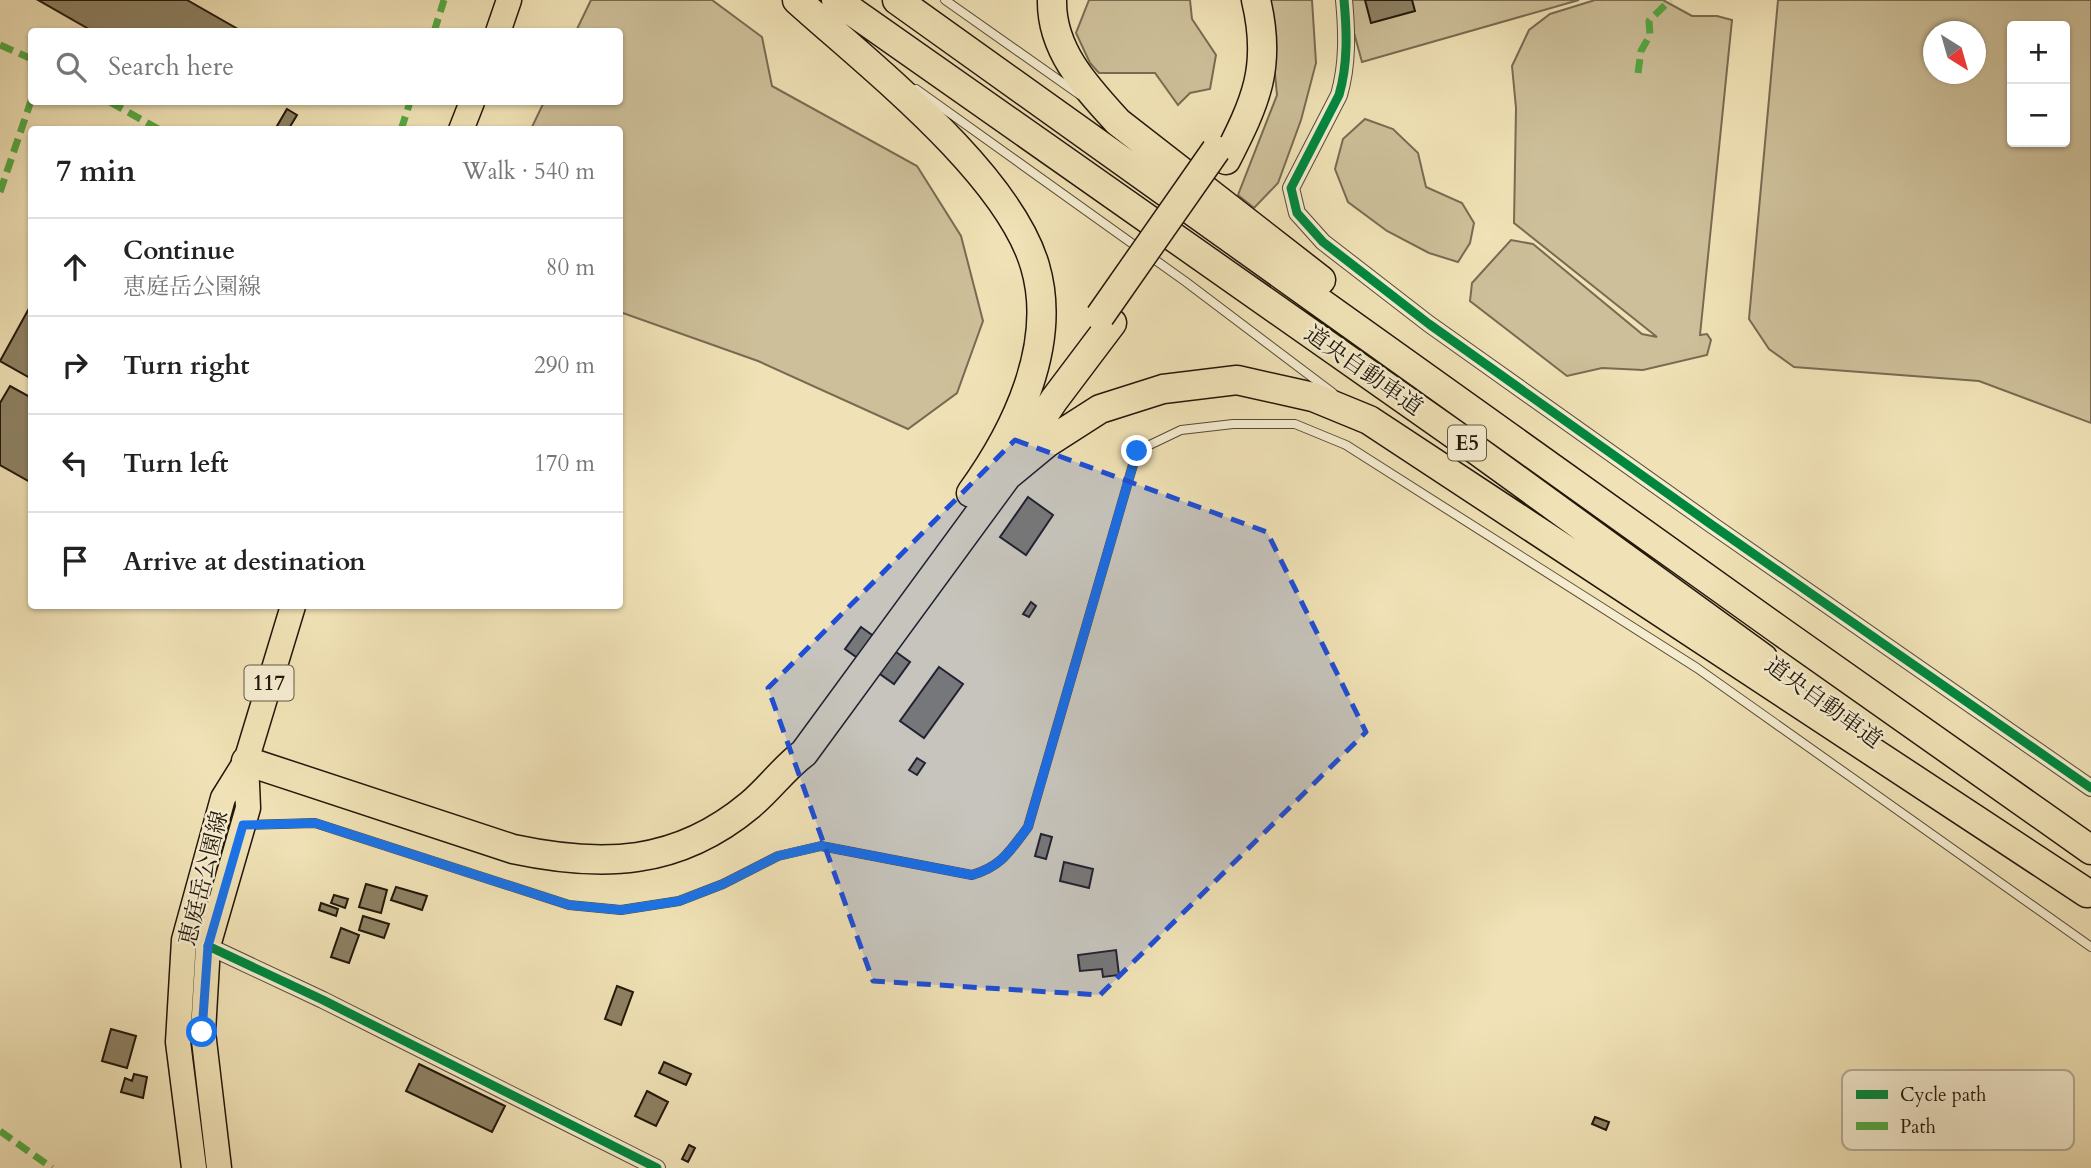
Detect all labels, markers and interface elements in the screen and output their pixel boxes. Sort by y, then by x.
north arrow [1923,21,1986,84]
map controls [2007,21,2070,147]
button: + [2007,21,2070,84]
search box [28,28,623,105]
icon: search [52,48,90,86]
text: Search here [108,49,234,84]
button: − [2007,84,2070,147]
text: 7 min [56,151,136,192]
text: Walk · 540 m [462,156,595,187]
text: Continue [123,233,235,268]
icon: ahead [56,248,94,286]
text: 80 m [546,252,595,283]
text: 恵庭岳公園線 [123,271,261,302]
street label: 道央自動車道 [1298,318,1429,423]
icon: right [56,346,94,384]
text: Turn right [123,348,250,383]
text: 290 m [534,350,595,381]
road number: E5 [1448,426,1486,460]
route end [1121,435,1152,466]
icon: left [56,444,94,482]
text: Turn left [123,446,228,481]
text: 170 m [534,448,595,479]
icon: arrive [56,542,94,580]
text: Arrive at destination [123,544,366,579]
street label: 道央自動車道 [1759,649,1889,756]
road number: 117 [244,666,294,700]
street label: 恵庭岳公園線 [172,807,235,949]
route start [186,1016,217,1047]
legend [1842,1070,2074,1150]
text: Cycle path [1900,1082,1987,1108]
text: Path [1900,1114,1936,1140]

